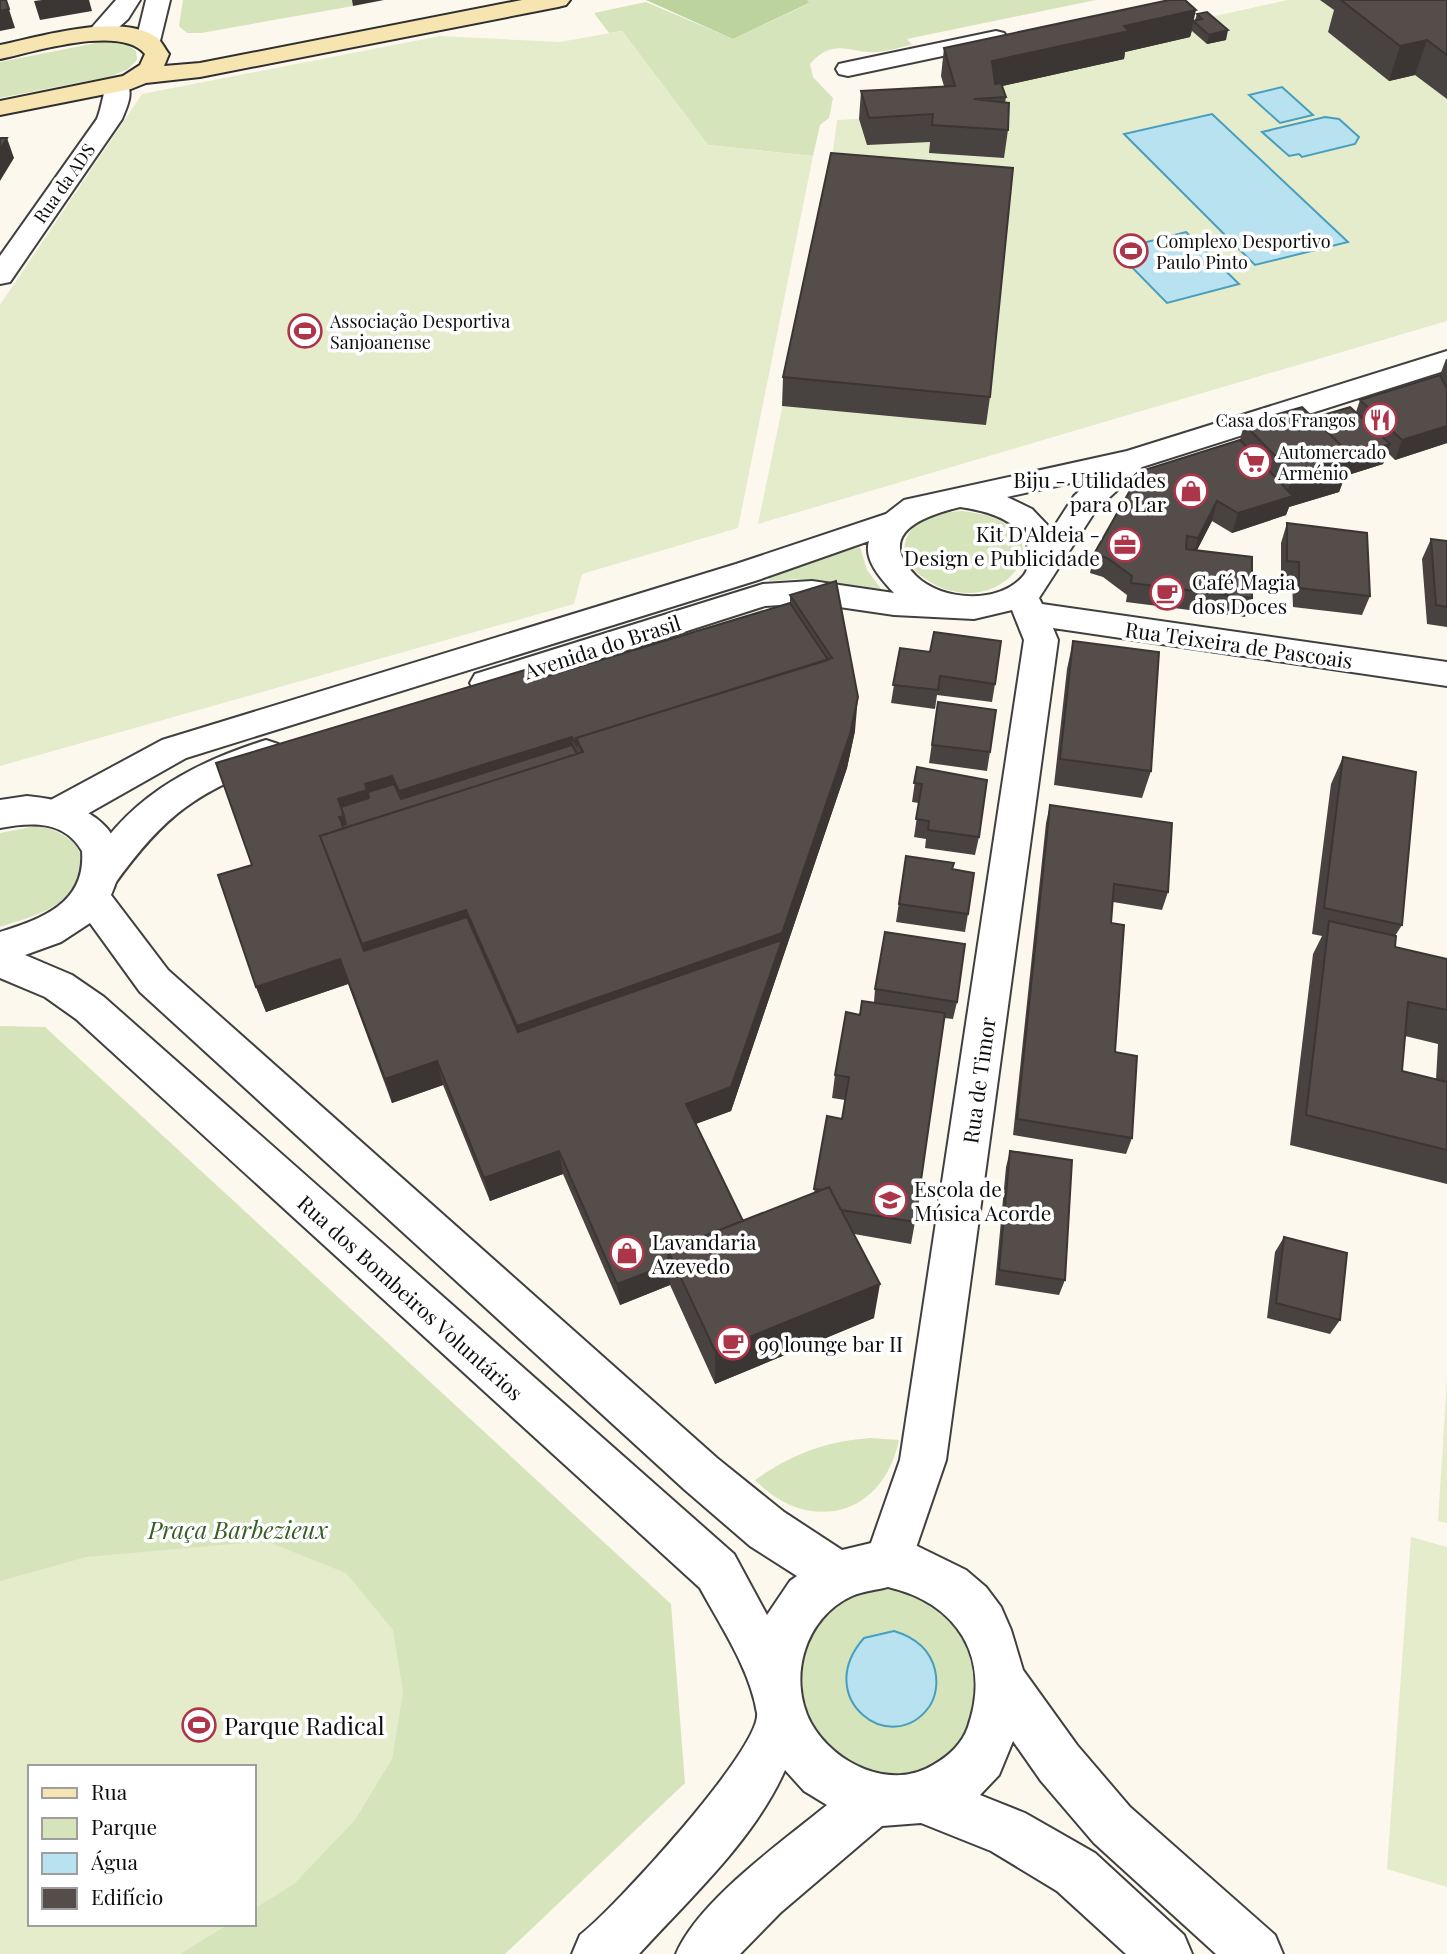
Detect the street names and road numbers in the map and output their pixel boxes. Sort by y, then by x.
street label: Rua da ADS [28,138,100,228]
street label: Avenida do Brasil [519,607,684,685]
street label: Rua Teixeira de Pascoais [1123,614,1355,674]
street label: Rua de Timor [955,1014,1001,1145]
street label: Rua dos Bombeiros Voluntários [292,1188,530,1406]

